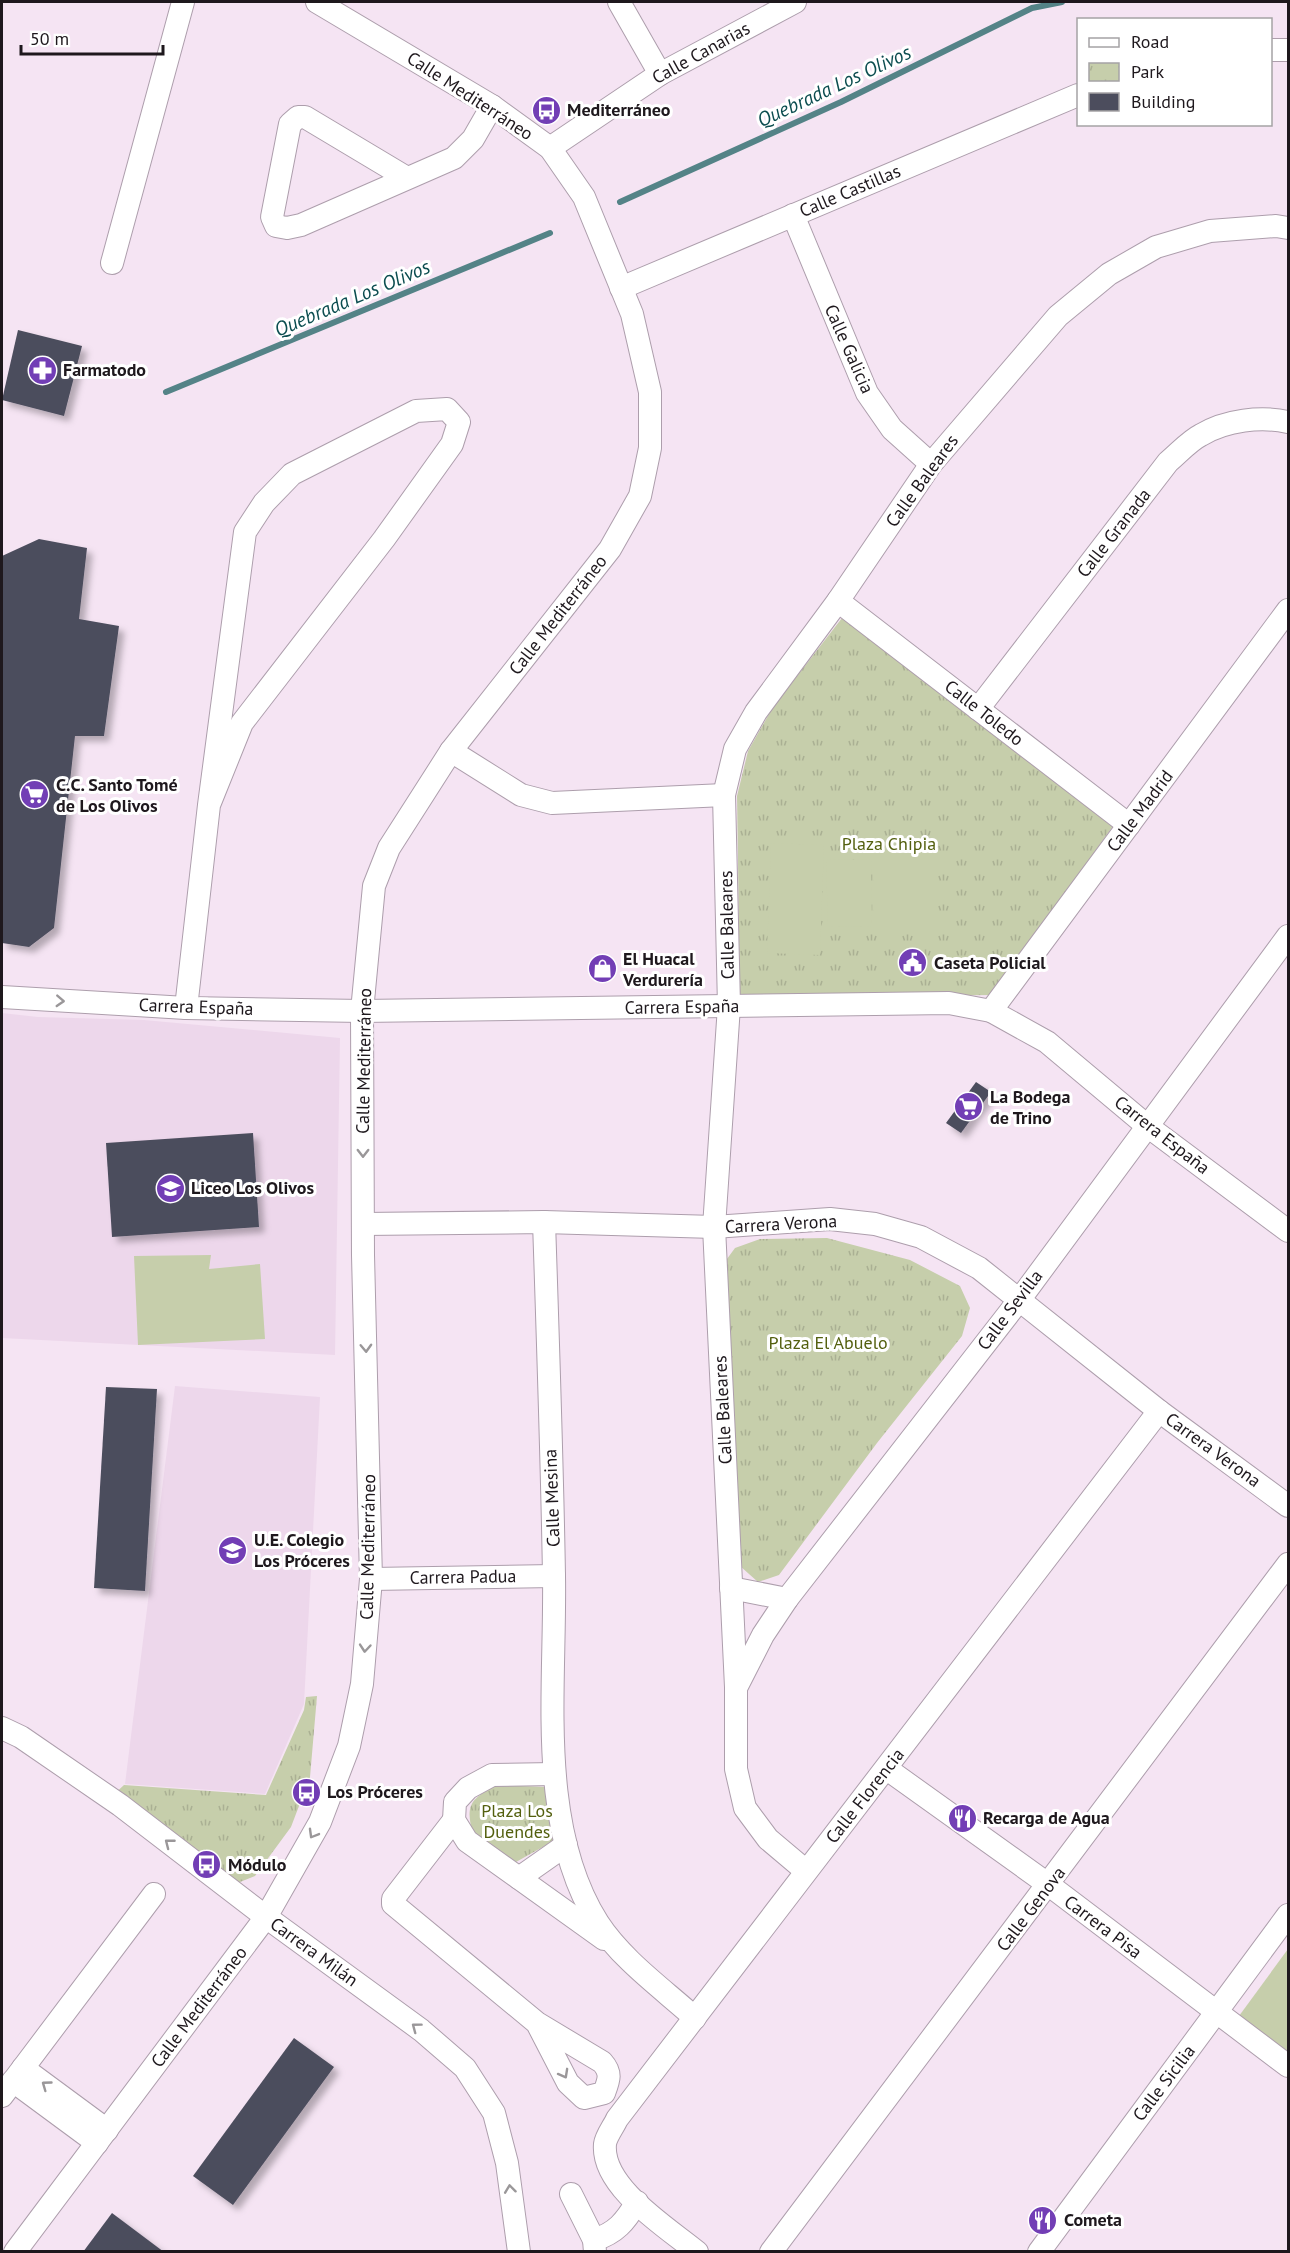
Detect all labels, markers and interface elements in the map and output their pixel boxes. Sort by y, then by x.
street label: Calle Canarias [648,16,754,89]
scale bar [21,18,164,56]
legend [1077,18,1272,126]
text: 50 m [30,27,69,50]
text: Road [1131,30,1169,53]
water label: Quebrada Los Olivos [753,39,915,133]
street label: Calle Mediterráneo [403,46,538,145]
text: Park [1131,60,1164,83]
text: Building [1131,90,1195,113]
bus stop icon: Mediterráneo [530,94,562,126]
place label: Mediterráneo [567,98,671,121]
street label: Calle Castillas [796,159,904,222]
water label: Quebrada Los Olivos [270,253,434,343]
street label: Calle Galicia [820,301,879,397]
pharmacy icon: Farmatodo [26,354,58,386]
place label: Farmatodo [63,358,146,381]
street label: Calle Baleares [880,430,963,532]
street label: Calle Granada [1072,484,1156,582]
street label: Calle Mediterráneo [504,550,612,679]
street label: Calle Toledo [940,675,1028,751]
street label: Calle Madrid [1101,765,1178,856]
place label: C.C. Santo Tomé de Los Olivos [56,773,178,817]
supermarket icon: C.C. Santo Tomé de Los Olivos [19,779,51,811]
park label: Plaza Chipia [842,832,936,855]
street label: Calle Baleares [714,870,739,980]
place label: El Huacal Verdurería [622,947,703,991]
public building icon: Caseta Policial [897,947,929,979]
place label: Caseta Policial [934,951,1046,974]
shop icon: El Huacal Verdurería [586,953,618,985]
street label: Calle Mediterráneo [351,988,376,1134]
street label: Carrera España [138,993,254,1020]
one-way arrow [55,994,64,1007]
street label: Carrera España [624,994,740,1019]
place label: La Bodega de Trino [990,1085,1070,1129]
street label: Carrera España [1110,1090,1215,1179]
supermarket icon: La Bodega de Trino [953,1091,985,1123]
one-way arrow [357,1149,369,1158]
school or university icon: Liceo Los Olivos [154,1172,186,1204]
place label: Liceo Los Olivos [191,1176,314,1199]
street label: Carrera Verona [724,1209,838,1238]
street label: Calle Sevilla [972,1265,1047,1354]
park label: Plaza El Abuelo [768,1331,888,1354]
one-way arrow [359,1344,372,1353]
street label: Calle Baleares [708,1355,737,1465]
street label: Carrera Verona [1161,1407,1266,1492]
street label: Calle Mesina [538,1449,565,1547]
street label: Calle Mediterráneo [355,1474,380,1620]
place label: U.E. Colegio Los Próceres [254,1528,350,1572]
school or university icon: U.E. Colegio Los Próceres [217,1534,249,1566]
street label: Carrera Padua [409,1564,517,1589]
one-way arrow [359,1644,372,1653]
street label: Calle Florencia [820,1743,909,1848]
bus stop icon: Los Próceres [290,1776,322,1808]
place label: Los Próceres [327,1780,423,1803]
park label: Plaza Los Duendes [481,1799,553,1843]
restaurant icon: Recarga de Agua [946,1802,978,1834]
place label: Recarga de Agua [983,1806,1110,1829]
one-way arrow [309,1828,320,1838]
one-way arrow [165,1840,176,1851]
bus stop icon: Módulo [191,1849,223,1881]
place label: Módulo [228,1853,287,1876]
street label: Calle Genova [991,1862,1070,1956]
street label: Carrera Pisa [1060,1890,1147,1963]
street label: Carrera Milán [266,1912,363,1991]
street label: Calle Mediterráneo [146,1942,252,2072]
one-way arrow [412,2023,423,2034]
street label: Calle Sicilia [1127,2040,1200,2125]
one-way arrow [557,2068,568,2079]
one-way arrow [42,2081,53,2092]
one-way arrow [505,2184,517,2193]
restaurant icon: Cometa [1027,2204,1059,2236]
place label: Cometa [1064,2208,1122,2231]

